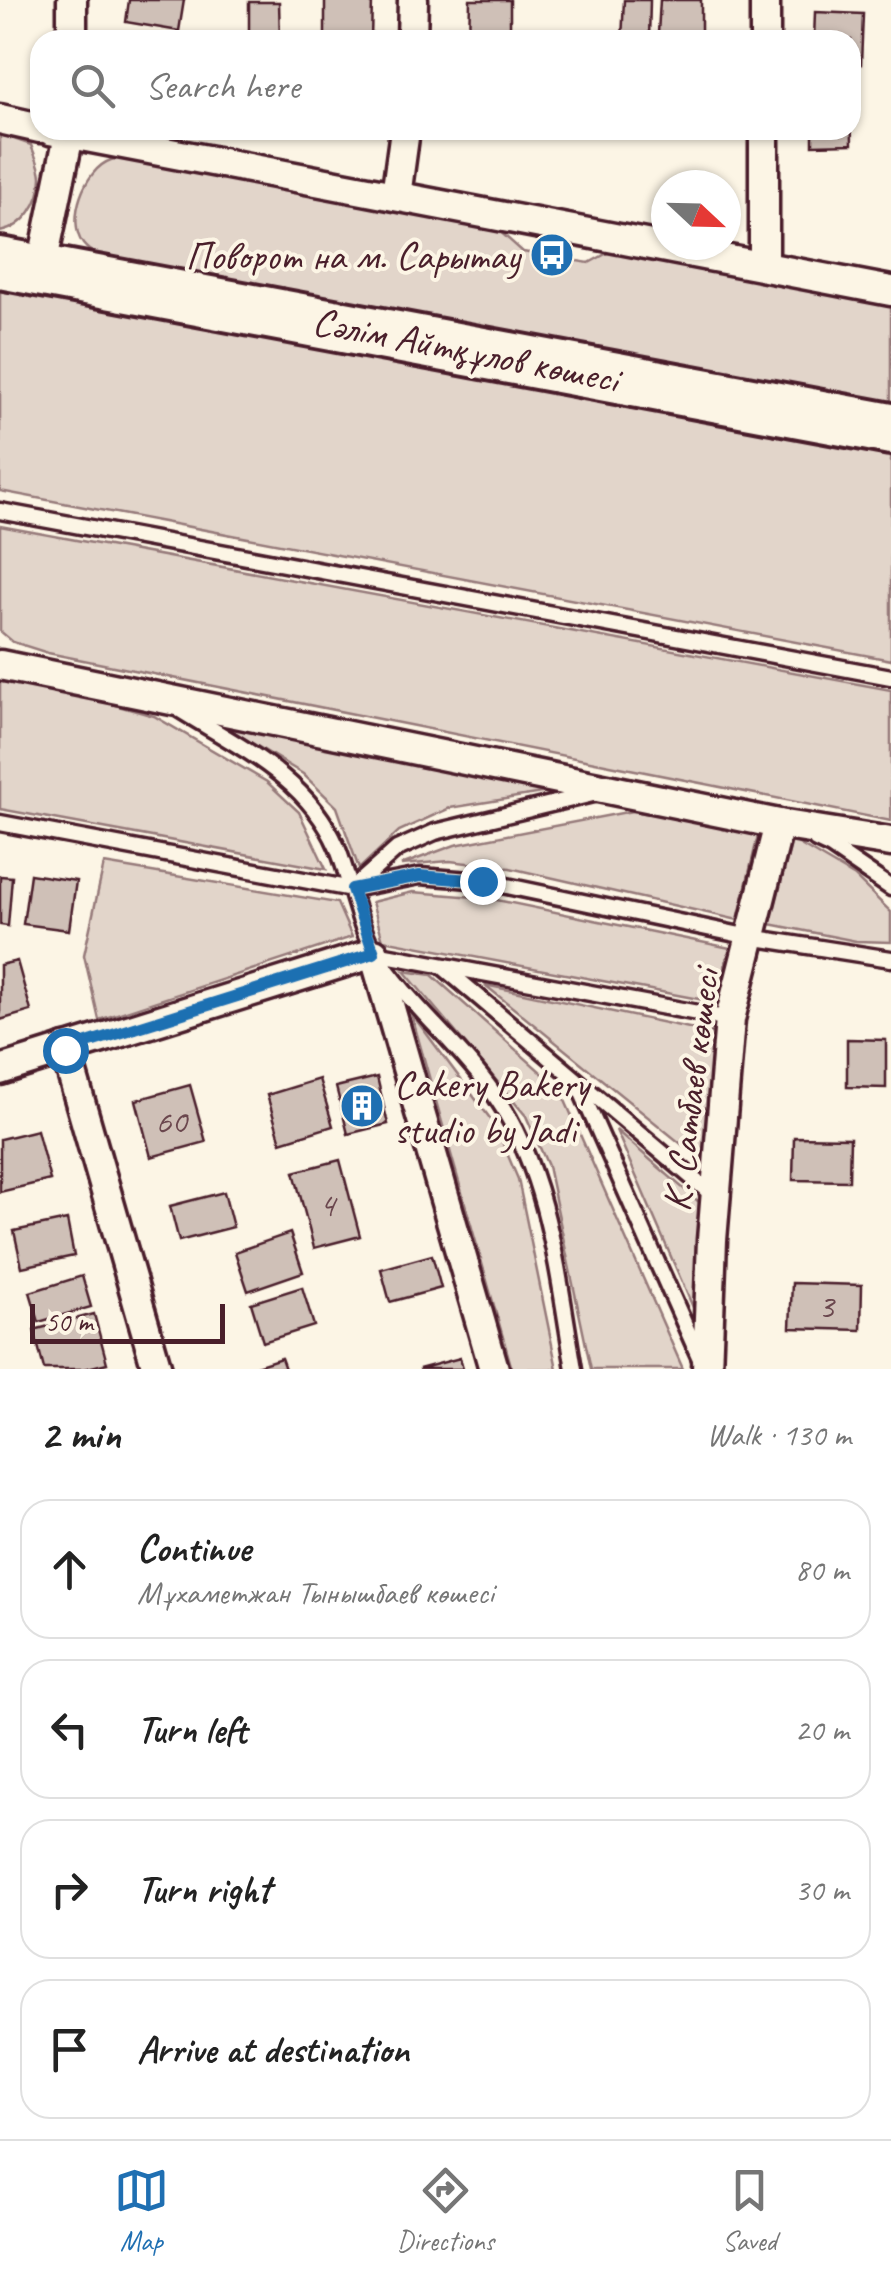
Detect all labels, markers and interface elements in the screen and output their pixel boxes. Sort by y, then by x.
search box [30,30,861,140]
icon: search [65,58,120,113]
text: Search here [145,62,300,109]
north arrow [651,170,741,260]
place label: Поворот на м. Сарытау [186,231,522,281]
bus stop icon: Поворот на м. Сарытау [529,232,575,278]
street label: Сәлім Айтқұлов көшесі [309,296,627,405]
route end [460,859,506,905]
street label: К. Сатбаев көшесі [651,962,731,1214]
route start [43,1028,89,1074]
place label: Cakery Bakery studio by Jadi [394,1059,592,1155]
building icon: Cakery Bakery studio by Jadi [339,1083,385,1129]
house number: 60 [155,1099,189,1144]
house number: 4 [319,1182,338,1227]
house number: 3 [818,1284,836,1329]
scale bar [30,1299,225,1344]
text: 50 m [45,1304,93,1339]
text: 2 min [40,1408,120,1461]
text: Walk · 130 m [707,1414,851,1455]
text: Continue [137,1525,251,1572]
icon: ahead [42,1542,97,1597]
text: 80 m [795,1549,849,1590]
text: Мұхаметжан Тынышбаев көшесі [137,1572,494,1613]
icon: left [42,1702,97,1757]
text: Turn left [137,1706,247,1753]
text: 20 m [795,1709,849,1750]
icon: right [42,1862,97,1917]
text: Turn right [137,1866,271,1913]
text: 30 m [795,1869,849,1910]
icon: arrive [42,2022,97,2077]
text: Arrive at destination [137,2026,409,2073]
tab: Map [114,2163,169,2258]
tab: Directions [397,2163,494,2258]
tab: Saved [722,2163,777,2258]

